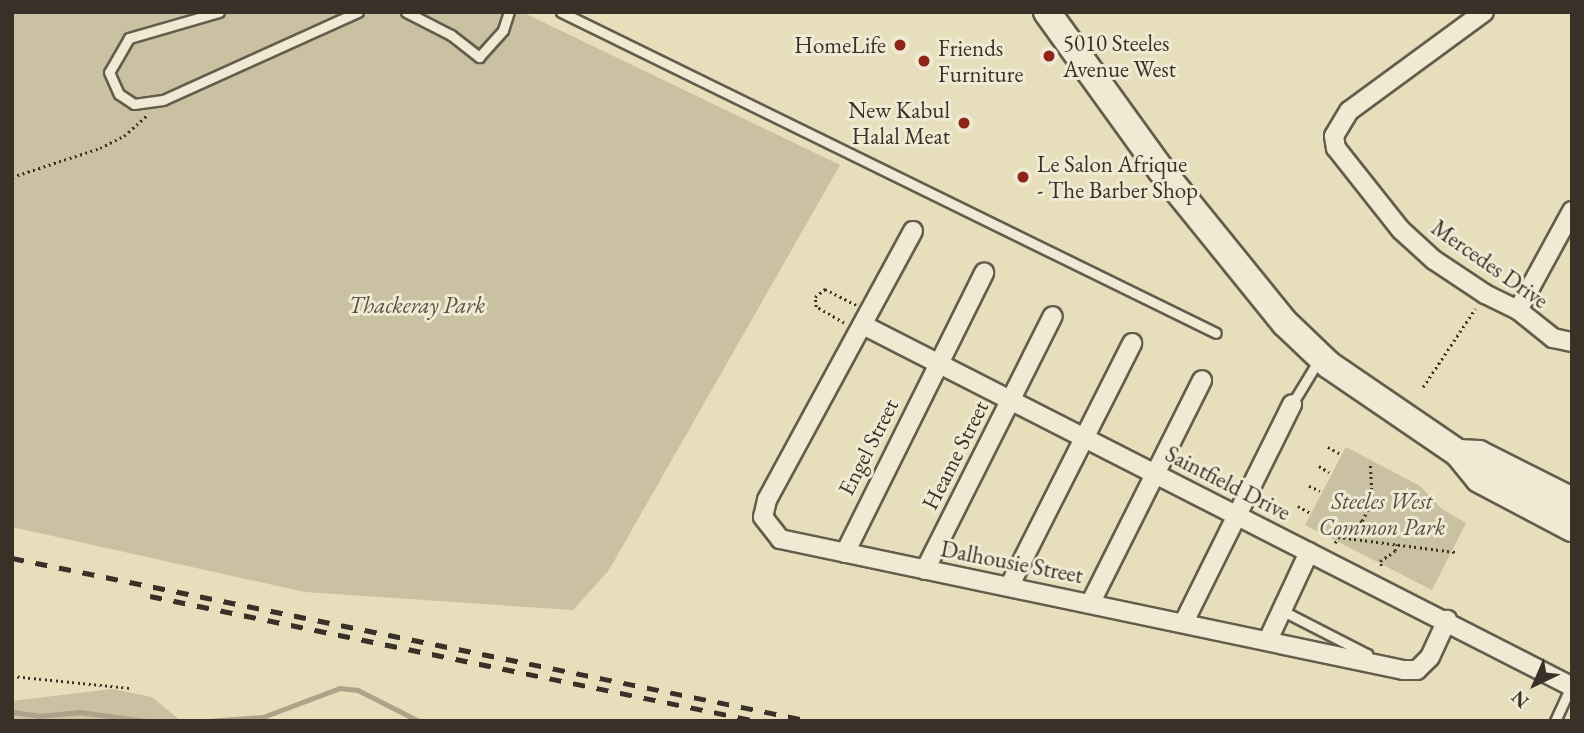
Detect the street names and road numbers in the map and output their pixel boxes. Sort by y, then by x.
street label: Mercedes Drive [1426,214,1554,314]
street label: Engel Street [832,394,904,500]
street label: Heame Street [916,396,994,514]
street label: Saintfield Drive [1161,440,1295,526]
street label: Dalhousie Street [938,535,1086,589]

